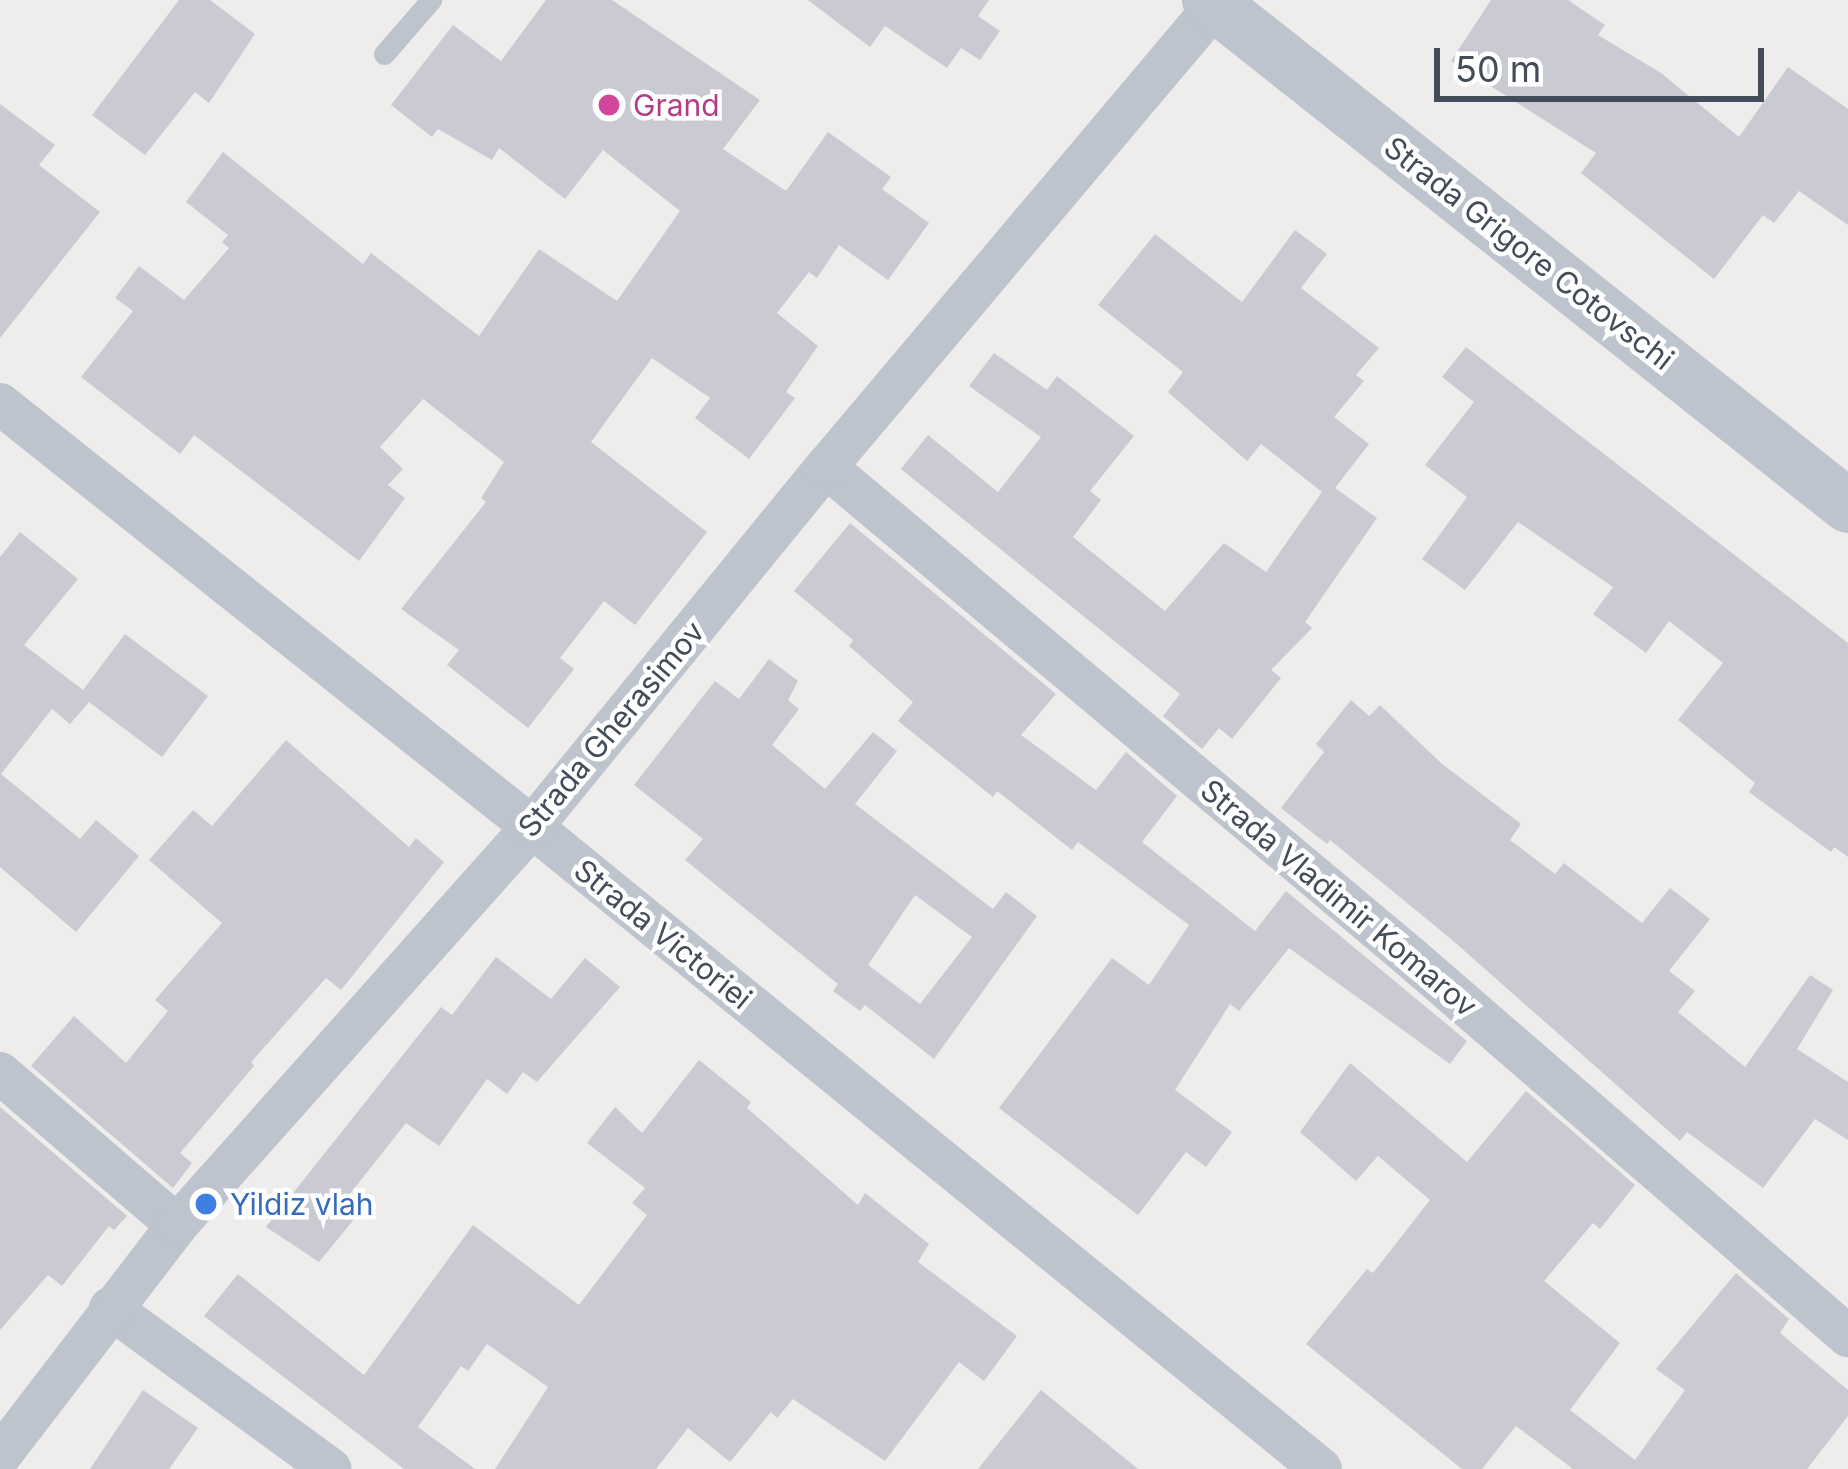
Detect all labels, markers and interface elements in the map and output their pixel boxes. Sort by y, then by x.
scale bar [1440,24,1770,98]
text: 50 m [1455,47,1541,91]
place label: Grand [633,87,720,123]
marker: Grand [596,92,622,118]
street label: Strada Grigore Cotovschi [1377,129,1681,377]
street label: Strada Gherasimov [510,614,712,844]
street label: Strada Vladimir Komarov [1193,772,1485,1024]
street label: Strada Victoriei [567,852,759,1016]
place label: Yildiz vlah [230,1186,374,1222]
marker: Yildiz vlah [193,1191,219,1217]

